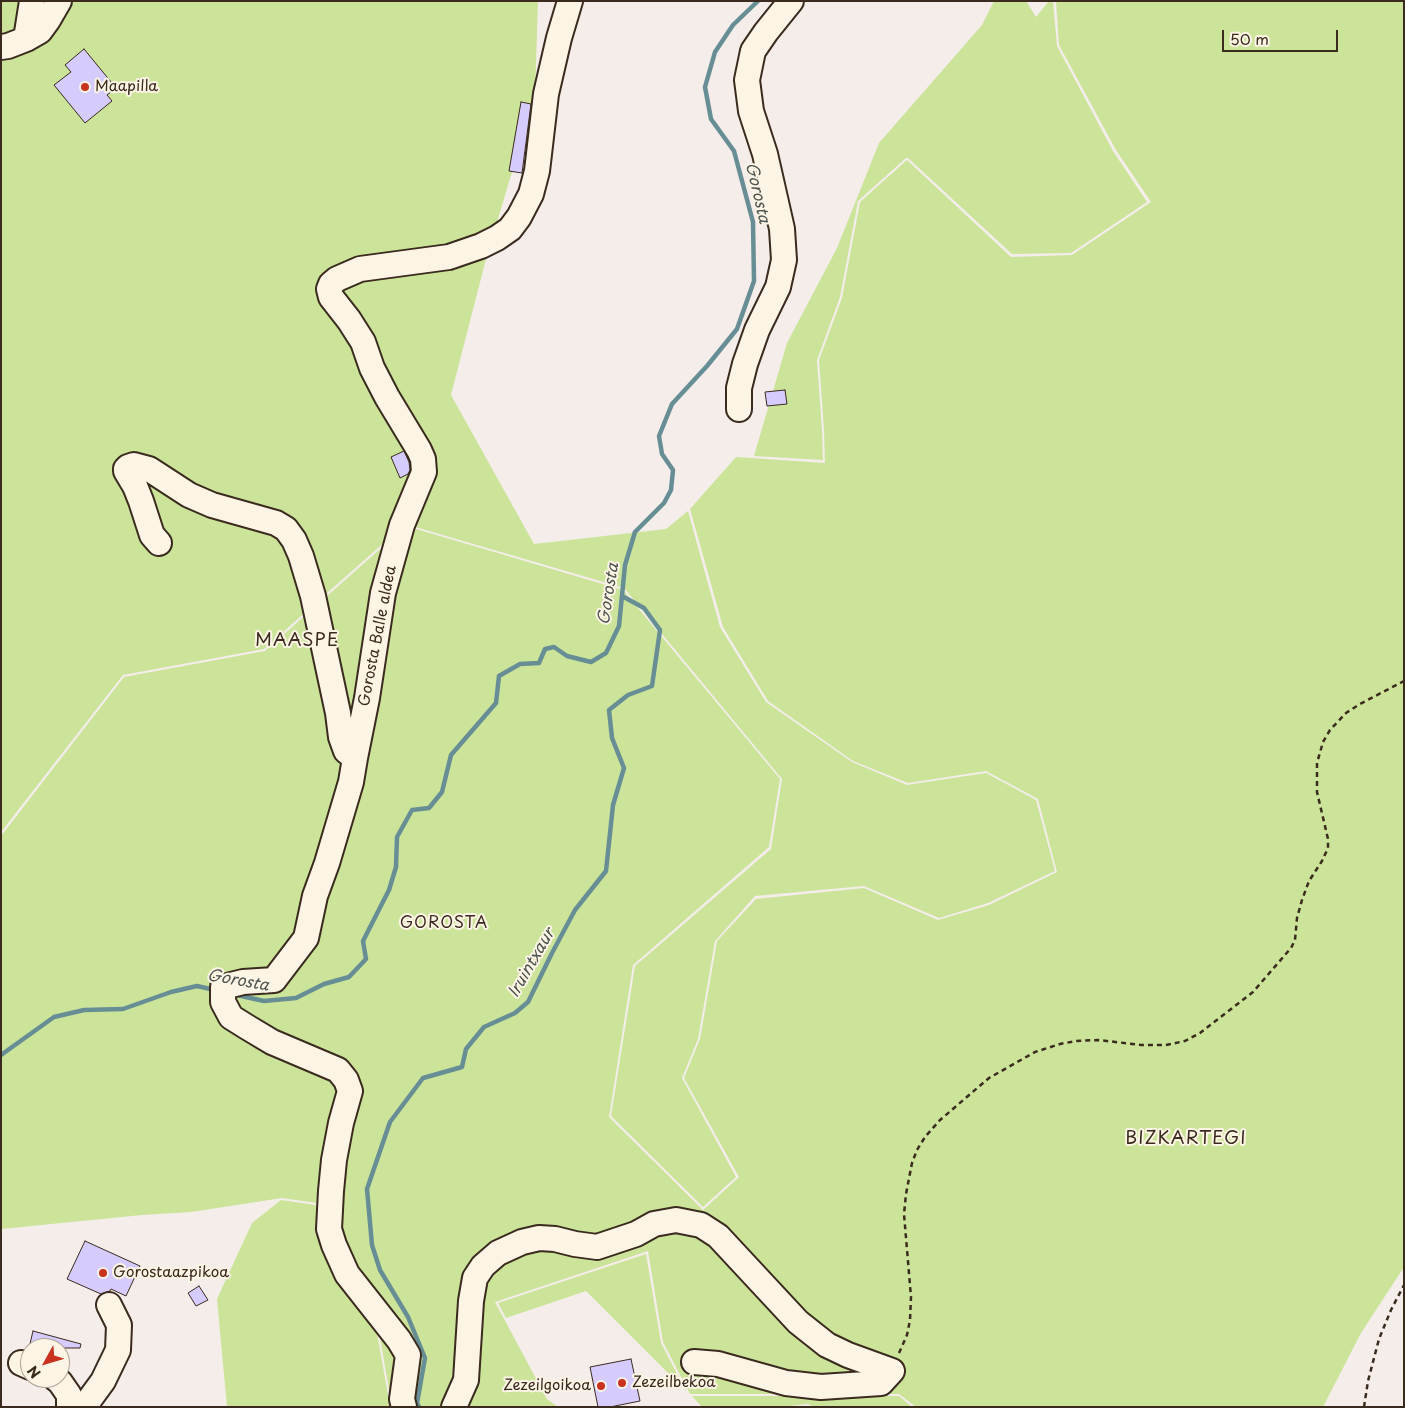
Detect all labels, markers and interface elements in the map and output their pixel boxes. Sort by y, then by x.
scale bar [1225,20,1341,52]
text: 50 m [1230,27,1269,50]
place label: Maapilla [95,78,158,96]
marker: Maapilla [79,81,91,93]
water label: Gorosta [741,161,773,225]
water label: Gorosta [595,562,623,626]
street label: Gorosta Balle aldea [356,564,400,708]
district label: MAASPE [254,630,340,652]
district label: GOROSTA [400,914,488,934]
water label: Iruintxaur [505,925,559,1001]
water label: Gorosta [206,966,270,996]
district label: BIZKARTEGI [1125,1128,1247,1150]
place label: Gorostaazpikoa [113,1264,229,1282]
marker: Gorostaazpikoa [97,1267,109,1279]
north arrow [20,1338,70,1388]
text: N [22,1361,45,1383]
place label: Zezeilbekoa [632,1374,716,1392]
place label: Zezeilgoikoa [503,1377,591,1395]
marker: Zezeilbekoa [616,1377,628,1389]
marker: Zezeilgoikoa [595,1380,607,1392]

